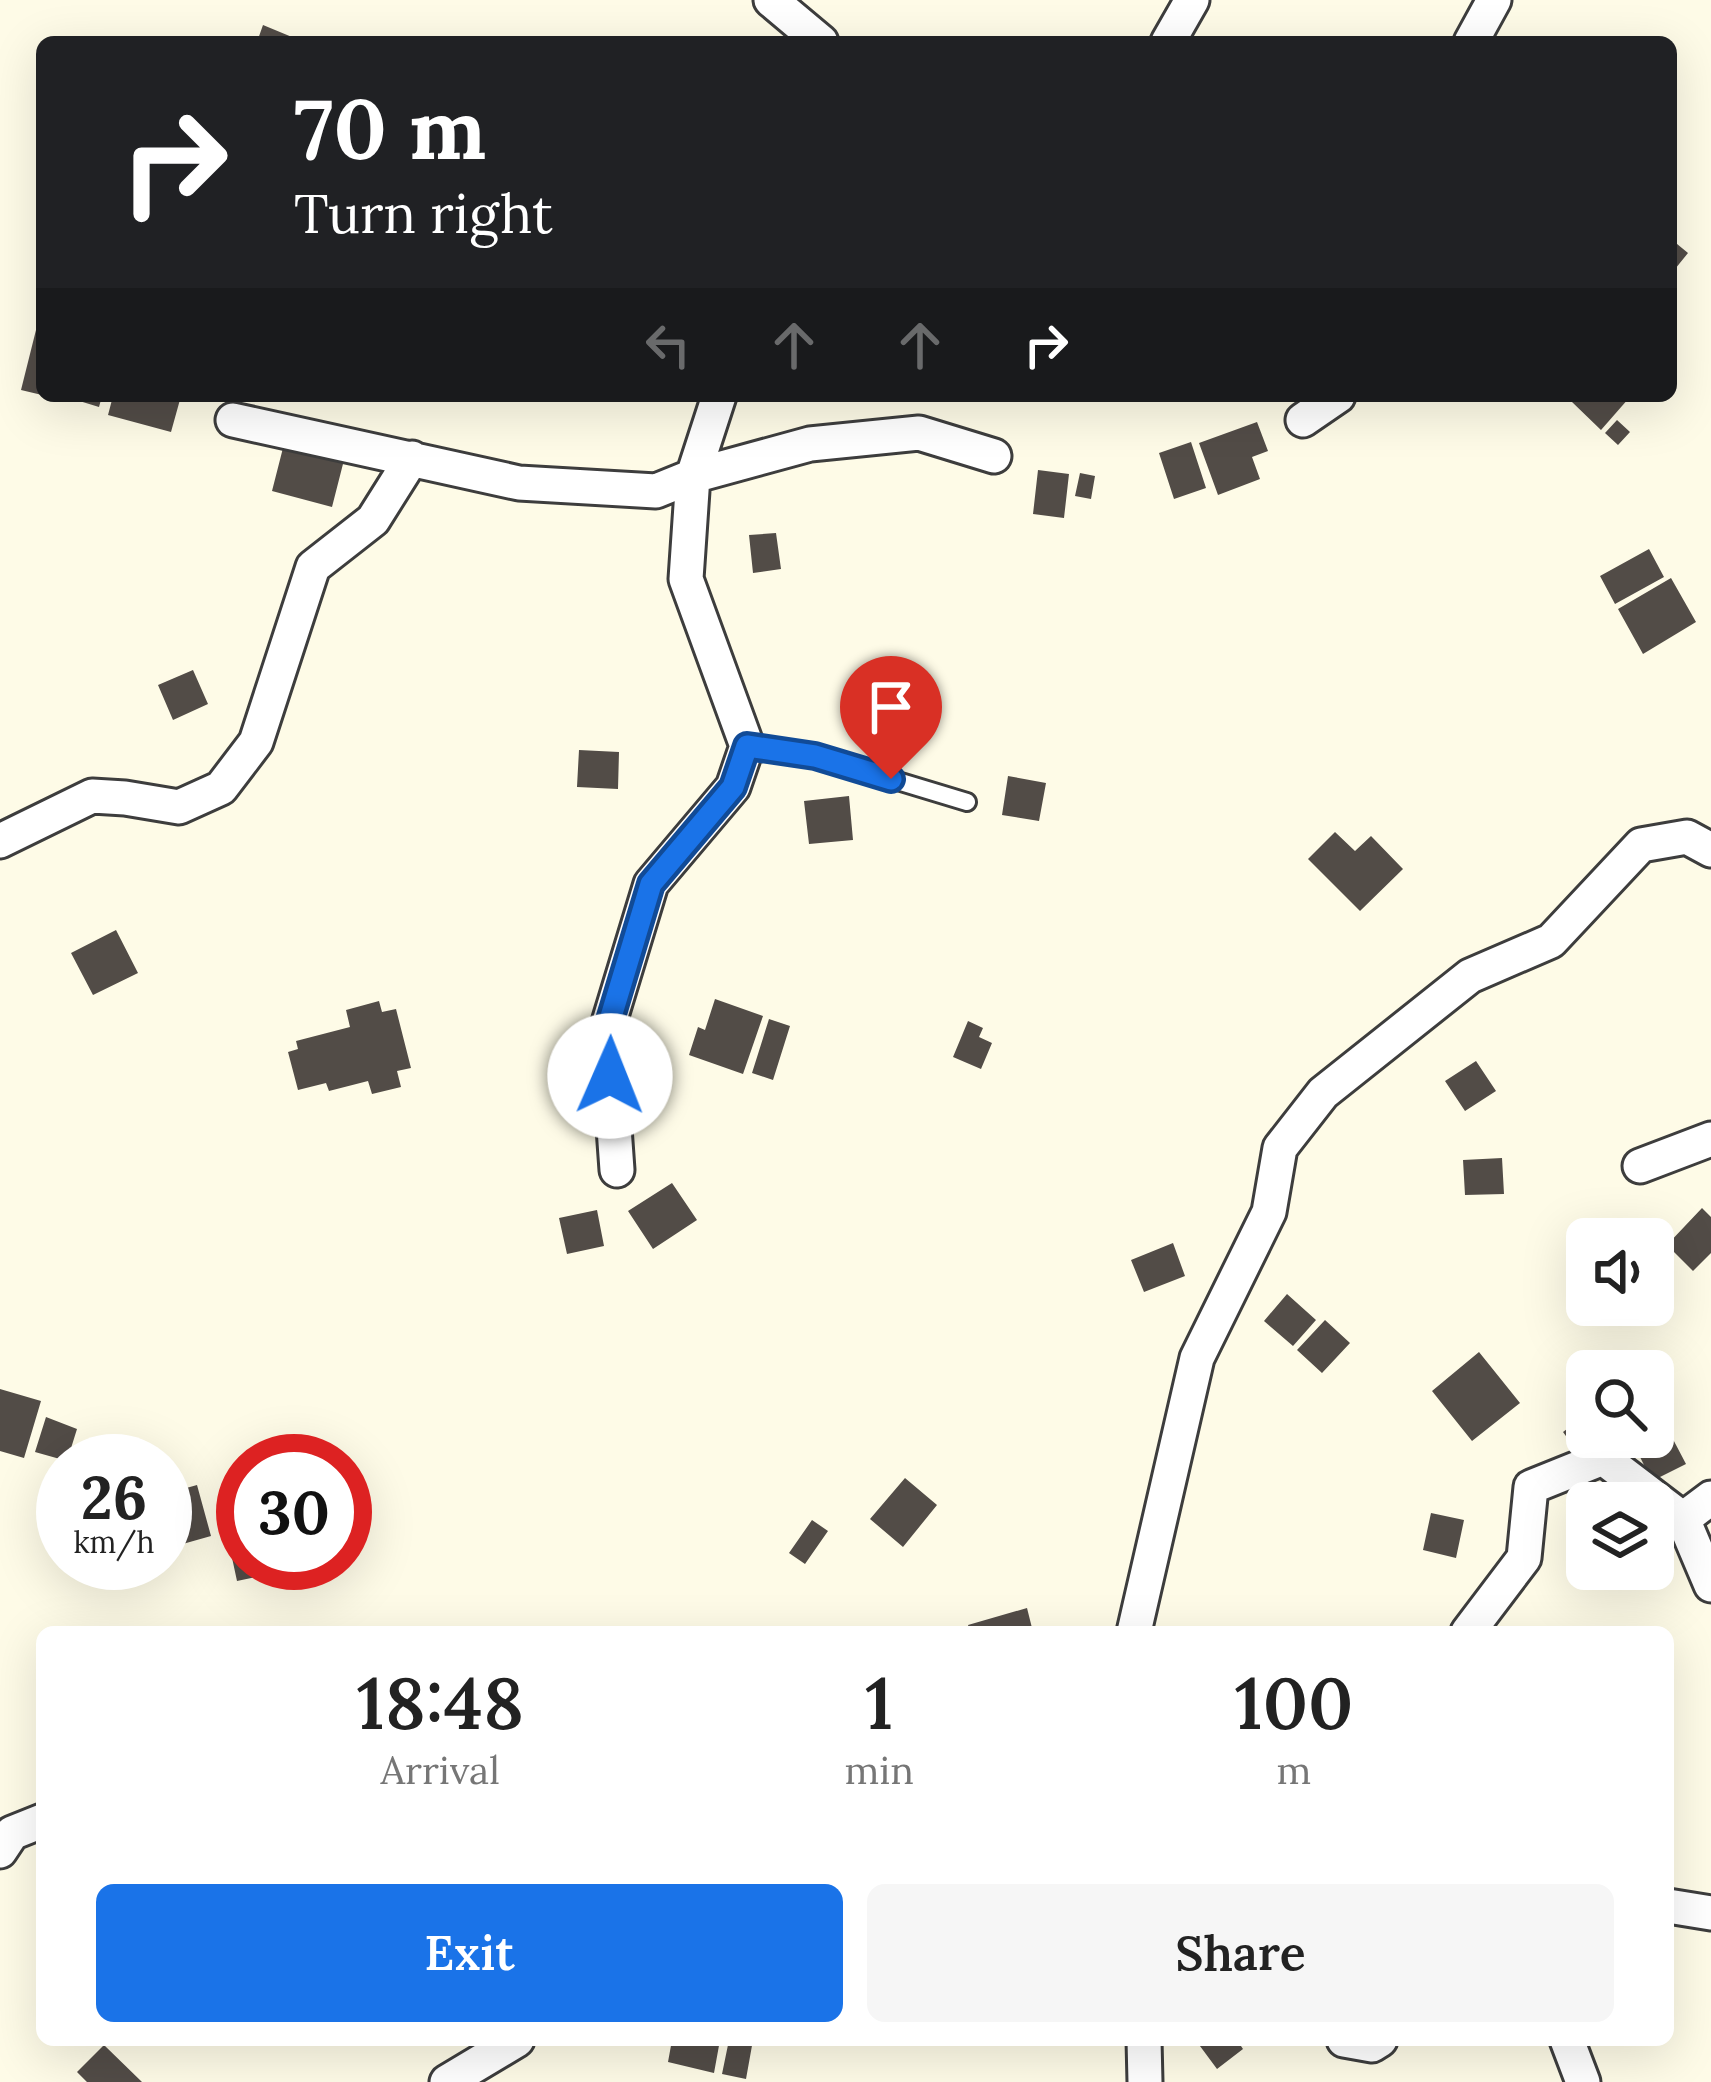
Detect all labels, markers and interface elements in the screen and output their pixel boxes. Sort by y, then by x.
text: 70 m [294,74,486,182]
icon: right [96,84,252,240]
text: Turn right [294,179,553,248]
icon: left [635,312,701,378]
icon: ahead [761,312,827,378]
icon: ahead [887,312,953,378]
icon: right [1013,312,1079,378]
pin [840,656,942,779]
icon: arrive [858,674,924,740]
position arrow [547,1013,673,1139]
map controls [1566,1218,1674,1590]
button: sound [1566,1218,1674,1326]
button: search [1566,1350,1674,1458]
speed limit sign: 30 [216,1434,372,1590]
text: 26 [81,1459,147,1535]
button: layers [1566,1482,1674,1590]
text: km/h [73,1523,155,1561]
text: 18:48 [357,1657,524,1749]
text: 1 [865,1657,893,1749]
text: 100 [1234,1657,1354,1749]
text: Arrival [381,1745,500,1795]
text: min [844,1745,914,1795]
text: m [1277,1745,1311,1795]
button: Exit [96,1884,843,2022]
button: Share [867,1884,1614,2022]

